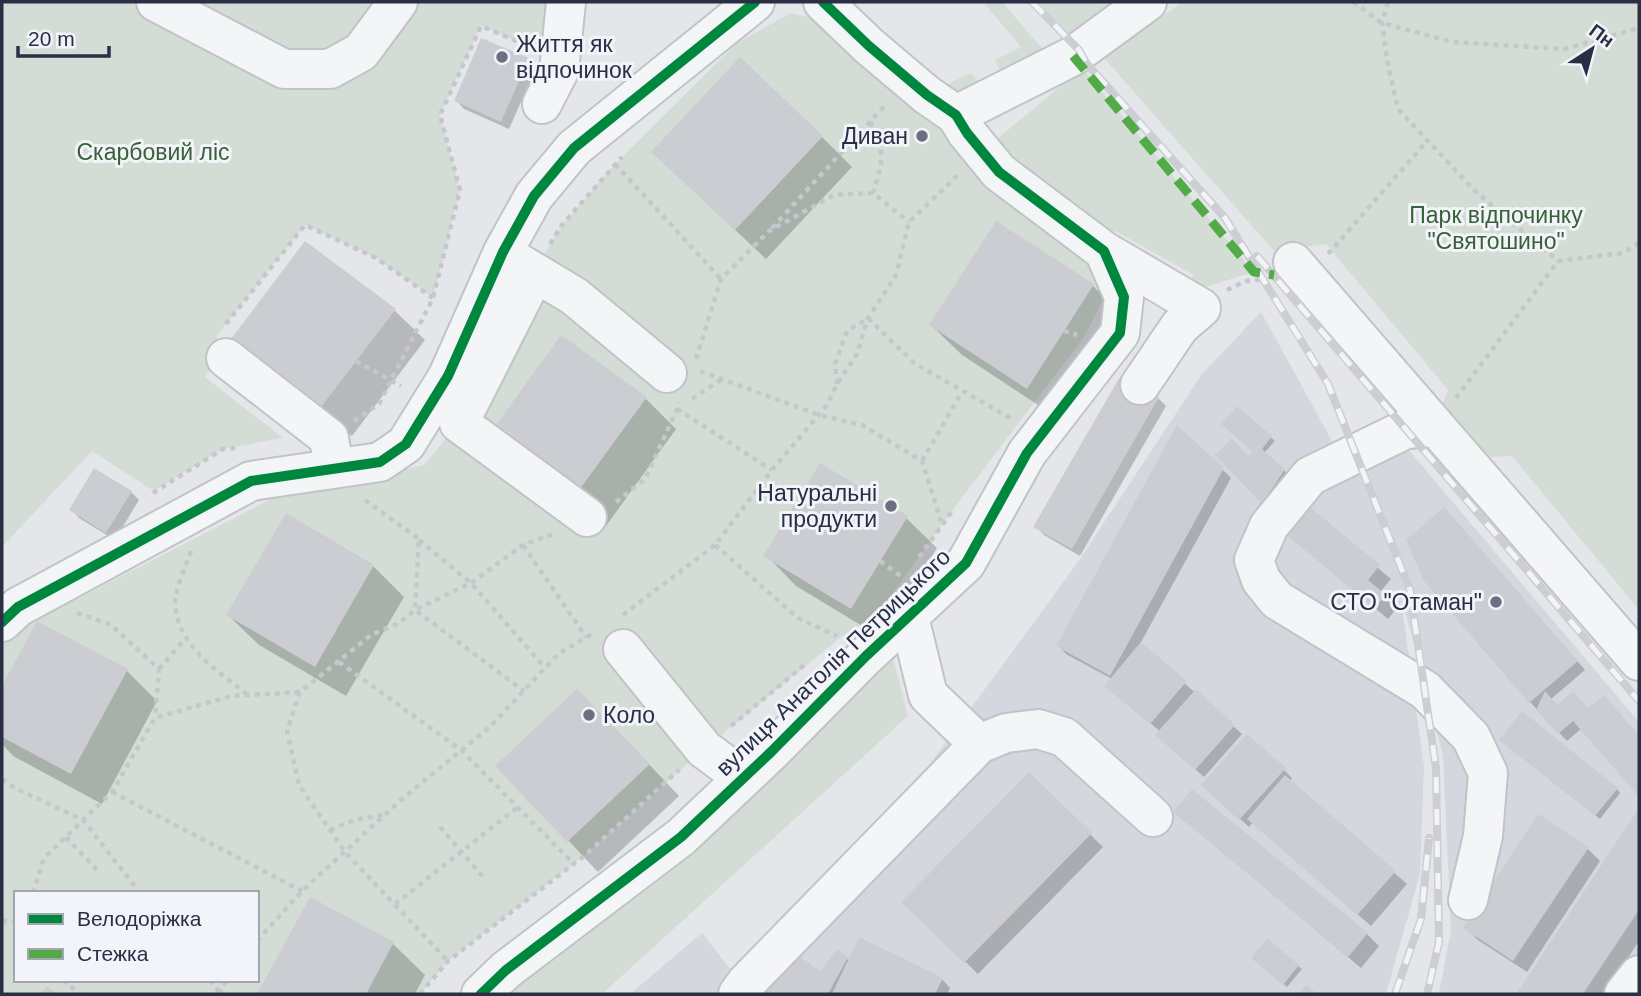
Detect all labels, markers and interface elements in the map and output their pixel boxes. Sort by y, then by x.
scale bar [18,14,108,58]
north arrow [1557,14,1627,84]
text: Пн [1585,20,1618,52]
text: 20 m [28,27,75,50]
place label: Життя як відпочинок [516,31,633,83]
marker: Життя як відпочинок [494,49,510,65]
place label: Диван [842,123,908,149]
marker: Диван [914,128,930,144]
park label: Скарбовий ліс [76,139,230,165]
park label: Парк відпочинку "Святошино" [1409,202,1583,254]
place label: Натуральні продукти [757,480,877,532]
marker: Натуральні продукти [883,498,899,514]
street label: вулиця Анатолія Петрицького [711,543,955,781]
place label: СТО "Отаман" [1330,589,1482,615]
marker: СТО "Отаман" [1488,594,1504,610]
place label: Коло [603,702,655,728]
marker: Коло [581,707,597,723]
legend [14,891,259,982]
text: Велодоріжка [77,907,202,930]
text: Стежка [77,942,149,965]

